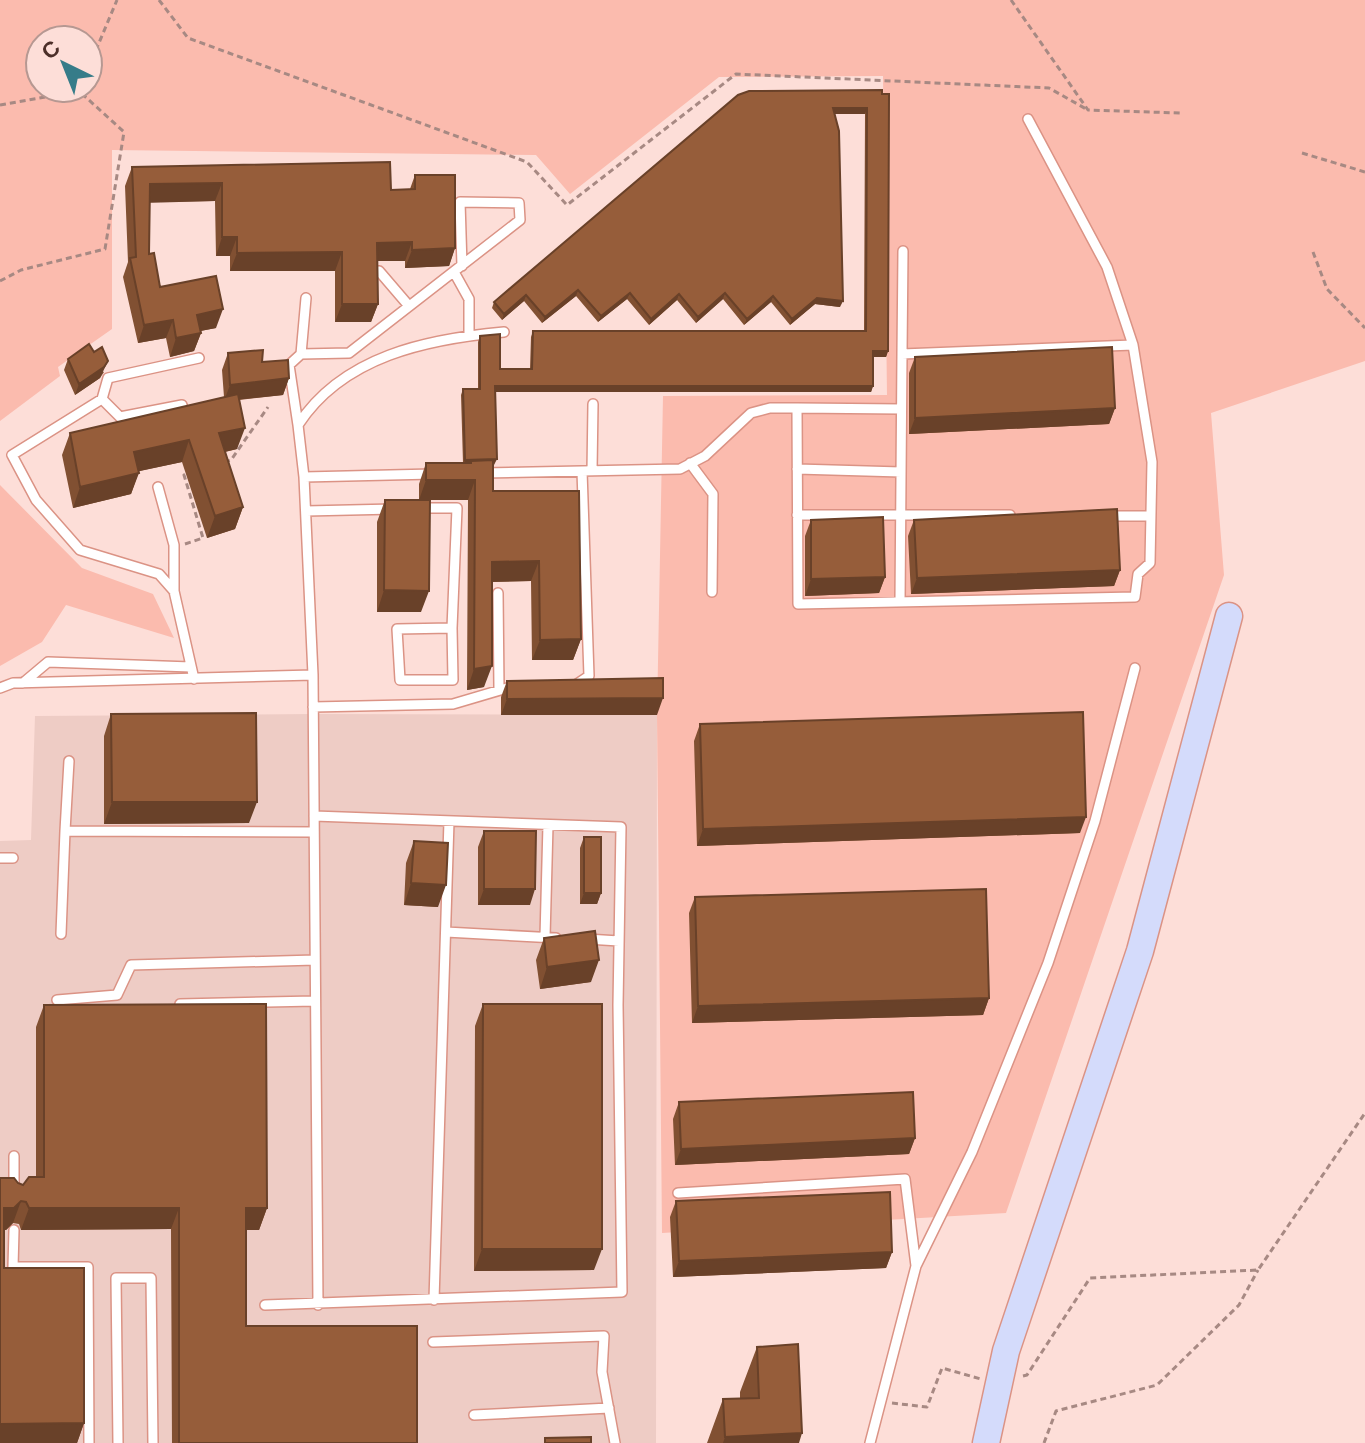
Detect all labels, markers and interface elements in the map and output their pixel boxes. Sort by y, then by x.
north arrow [24,24,104,104]
text: С [35,34,66,66]

